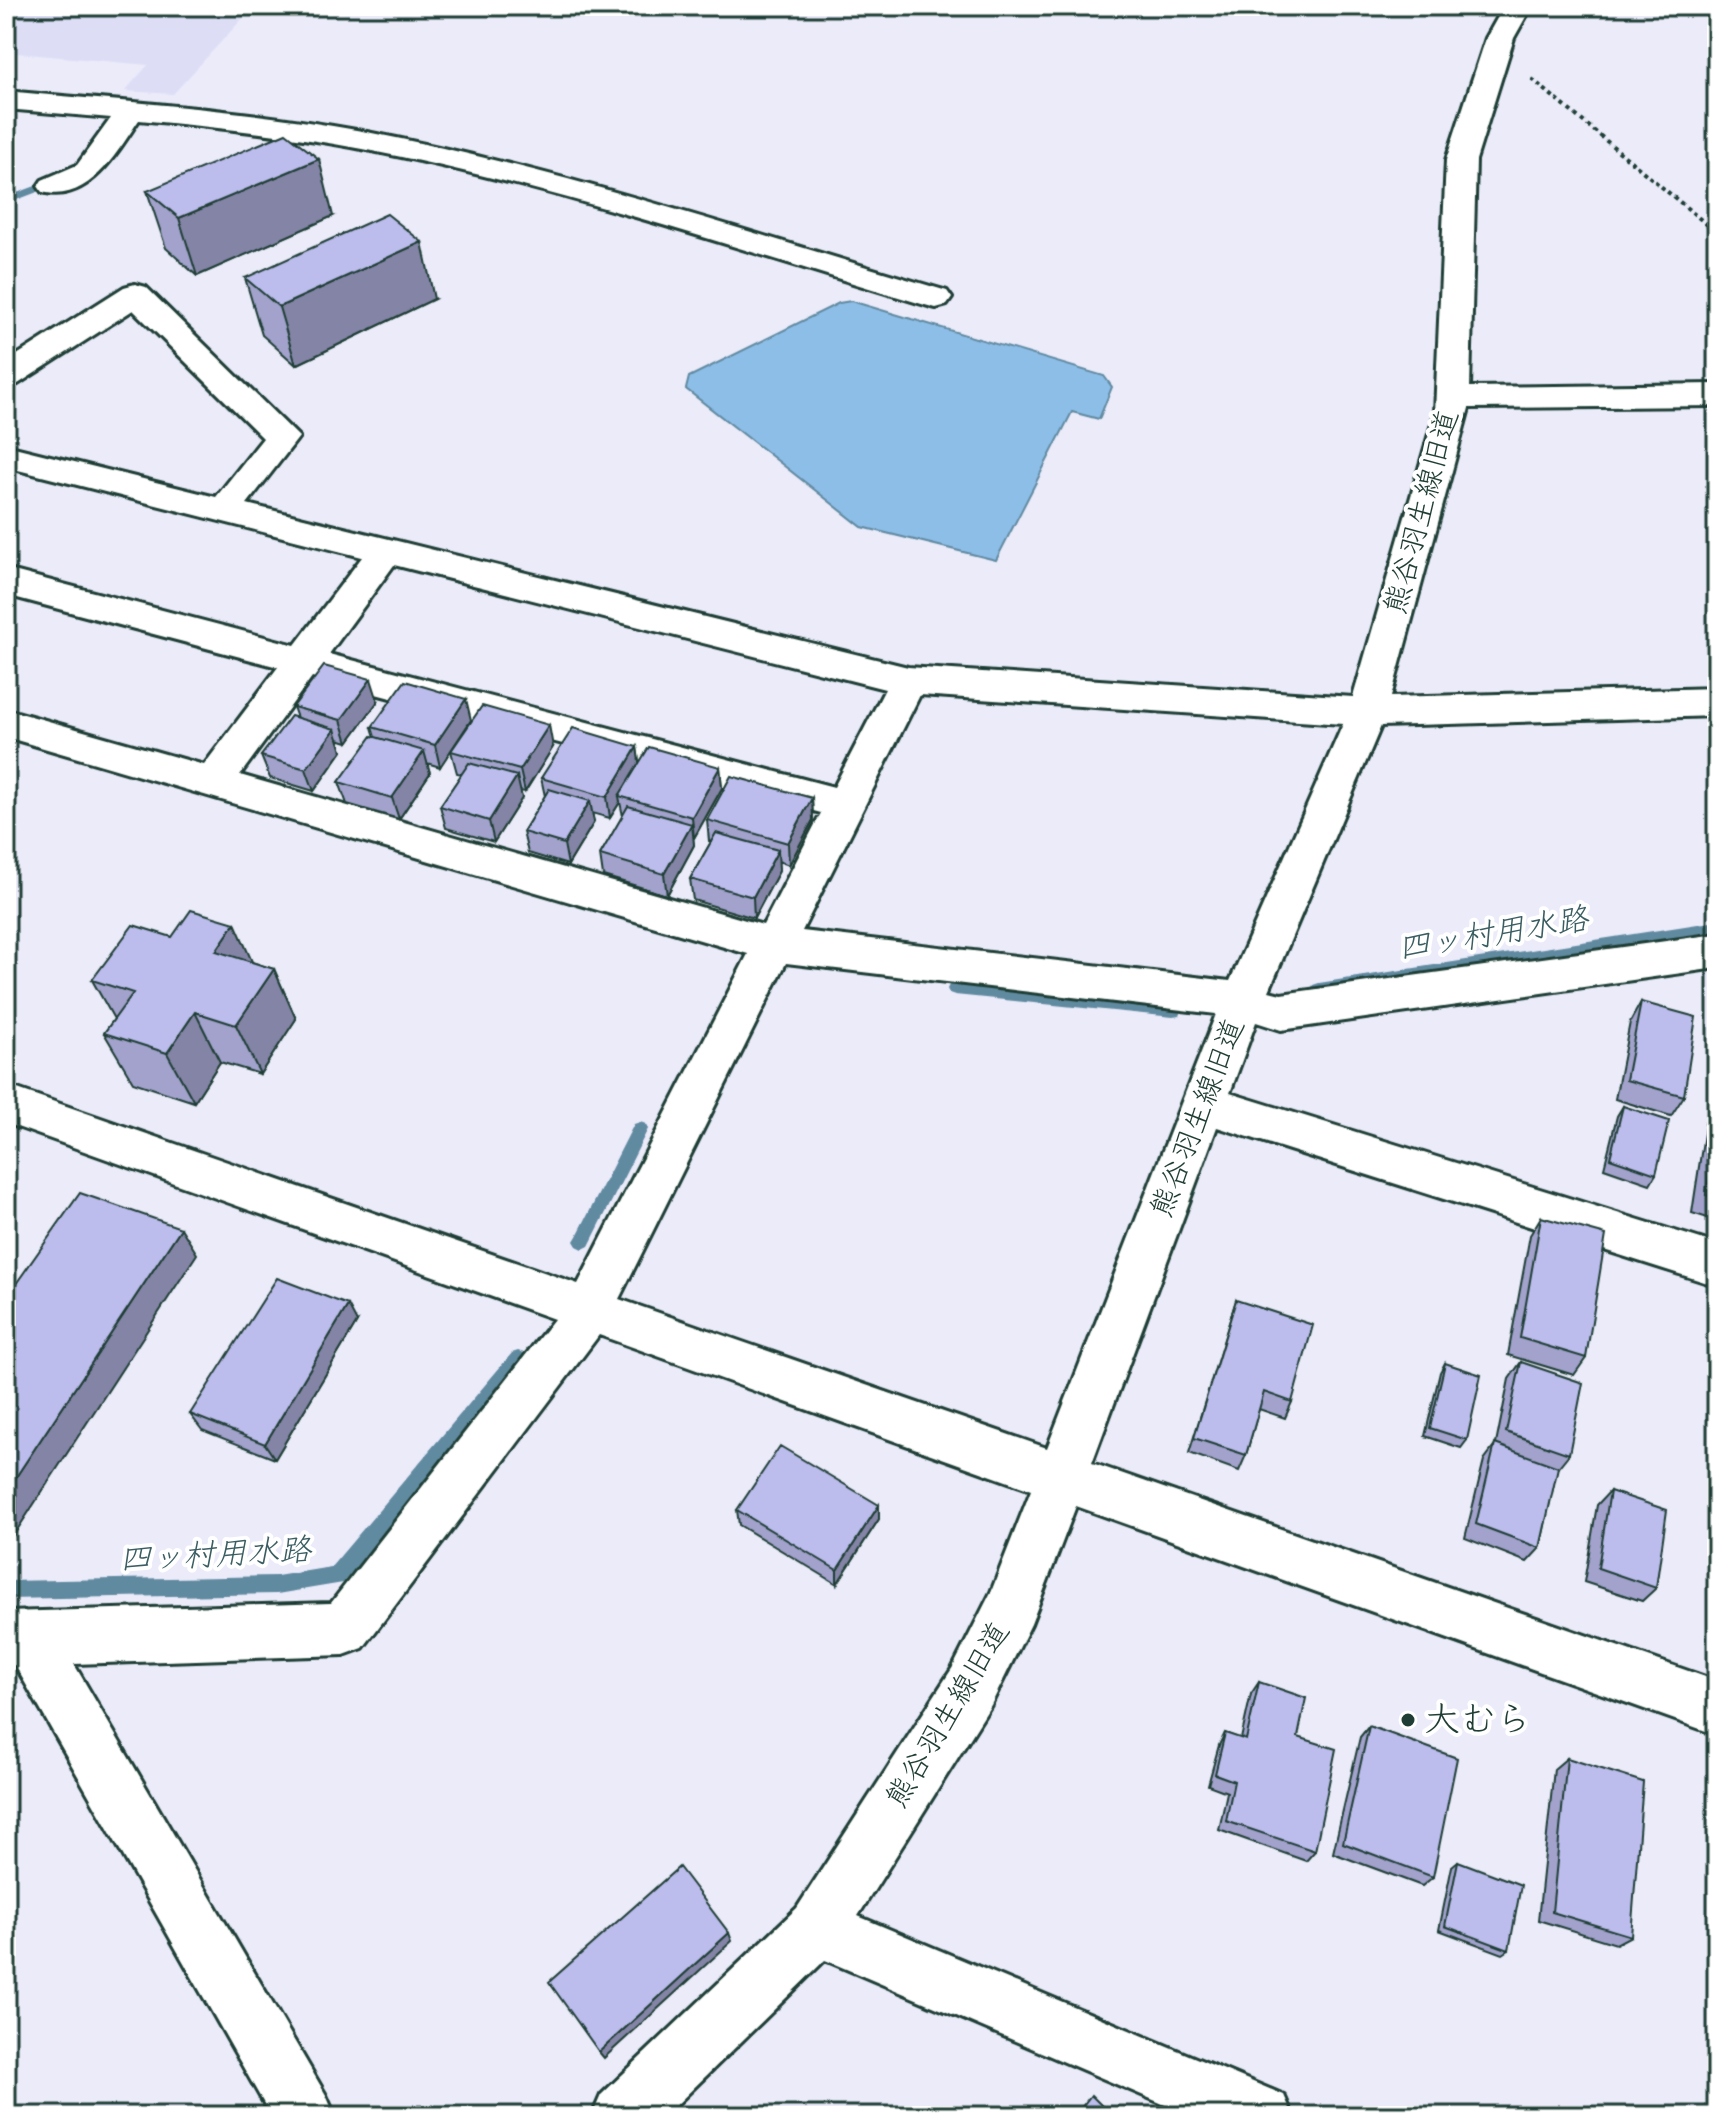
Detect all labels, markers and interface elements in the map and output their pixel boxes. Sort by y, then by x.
street label: 熊谷羽生線旧道 [1375,405,1469,619]
water label: 四ッ村用水路 [1395,896,1593,971]
street label: 熊谷羽生線旧道 [1141,1012,1255,1224]
water label: 四ッ村用水路 [118,1527,314,1582]
street label: 熊谷羽生線旧道 [876,1614,1020,1816]
place label: 大むら [1424,1695,1532,1746]
marker: 大むら [1399,1711,1417,1729]

